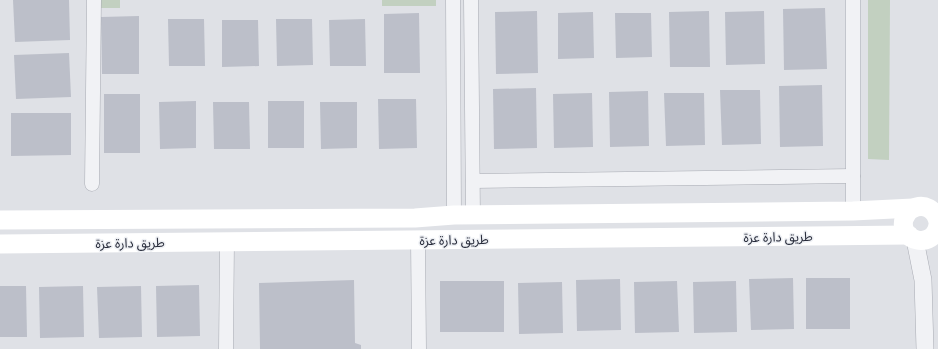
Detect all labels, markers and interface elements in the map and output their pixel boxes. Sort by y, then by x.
street label: طريق دارة عزة [743,229,813,246]
street label: طريق دارة عزة [419,232,489,249]
street label: طريق دارة عزة [95,235,165,252]

